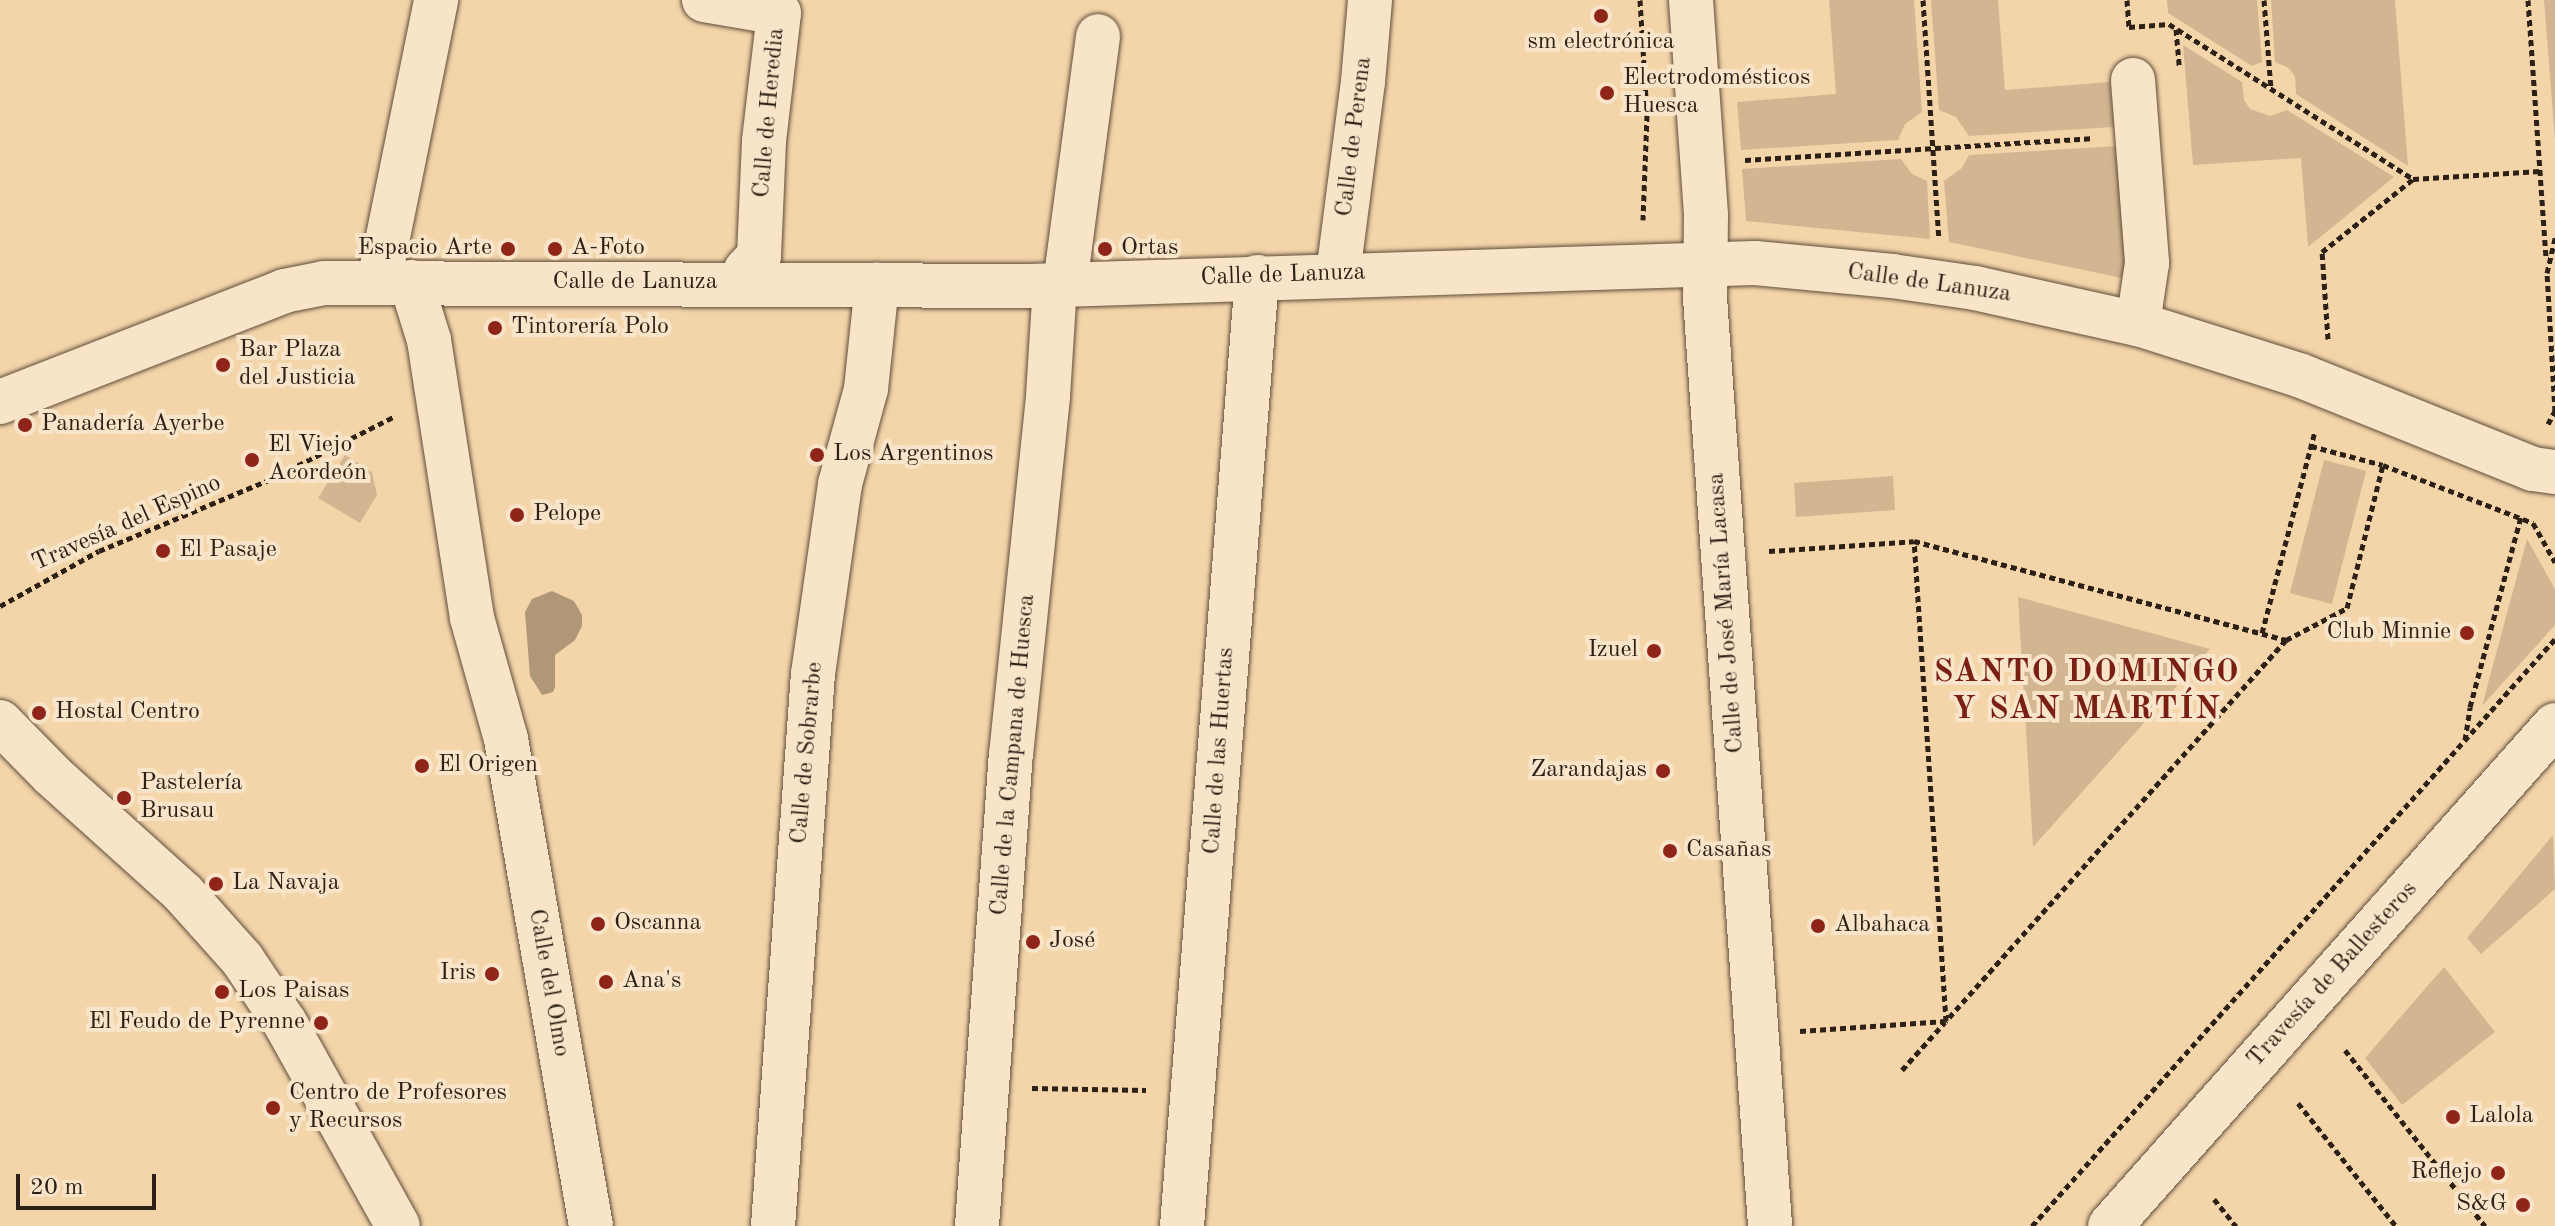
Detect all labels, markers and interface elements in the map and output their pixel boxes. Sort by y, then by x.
marker: sm electrónica [1592,7,1610,25]
street label: Calle de Heredia [748,27,792,199]
place label: sm electrónica [1527,29,1675,57]
street label: Calle de Perena [1331,55,1379,219]
place label: Electrodomésticos Huesca [1623,65,1810,121]
marker: Electrodomésticos Huesca [1598,84,1616,102]
place label: Espacio Arte [358,235,492,263]
place label: A-Foto [571,235,645,263]
place label: Ortas [1121,235,1178,263]
marker: Espacio Arte [499,240,517,258]
marker: A-Foto [546,240,564,258]
marker: Ortas [1096,240,1114,258]
street label: Calle de Lanuza [1845,258,2013,310]
street label: Calle de Lanuza [1200,259,1366,293]
street label: Calle de Lanuza [552,269,718,297]
place label: Tintorería Polo [511,314,669,342]
marker: Tintorería Polo [486,319,504,337]
place label: Bar Plaza del Justicia [239,337,356,393]
marker: Bar Plaza del Justicia [214,356,232,374]
place label: Panadería Ayerbe [41,411,224,439]
marker: Panadería Ayerbe [16,416,34,434]
place label: El Viejo Acordeón [268,432,367,488]
place label: Los Argentinos [833,441,993,469]
marker: Los Argentinos [808,446,826,464]
marker: El Viejo Acordeón [243,451,261,469]
street label: Travesía del Espino [28,469,226,579]
street label: Calle de José María Lacasa [1703,472,1751,754]
place label: Pelope [533,501,601,529]
marker: Pelope [508,506,526,524]
place label: El Pasaje [179,537,277,565]
marker: El Pasaje [154,542,172,560]
street label: Calle de la Campana de Huesca [986,593,1042,917]
place label: Club Minnie [2327,619,2451,647]
marker: Club Minnie [2458,624,2476,642]
place label: Izuel [1588,637,1638,665]
marker: Izuel [1645,642,1663,660]
street label: Calle de las Huertas [1198,646,1242,856]
district label: SANTO DOMINGO Y SAN MARTÍN [1933,655,2241,730]
street label: Calle de Sobrarbe [786,661,830,845]
place label: Hostal Centro [55,699,200,727]
marker: Hostal Centro [30,704,48,722]
place label: El Origen [438,752,538,780]
marker: El Origen [413,757,431,775]
place label: Zarandajas [1531,757,1647,785]
marker: Zarandajas [1654,762,1672,780]
place label: Pastelería Brusau [140,770,243,826]
marker: Pastelería Brusau [115,789,133,807]
place label: Casañas [1686,837,1771,865]
marker: Casañas [1661,842,1679,860]
place label: La Navaja [232,870,340,898]
marker: La Navaja [207,875,225,893]
street label: Travesía de Ballesteros [2242,876,2424,1074]
street label: Calle del Olmo [521,907,575,1059]
place label: Oscanna [614,910,701,938]
place label: Albahaca [1834,912,1930,940]
marker: Oscanna [589,915,607,933]
marker: Albahaca [1809,917,1827,935]
place label: José [1049,928,1095,956]
marker: José [1024,933,1042,951]
place label: Iris [440,960,476,988]
marker: Iris [483,965,501,983]
place label: Ana's [622,968,681,996]
marker: Ana's [597,973,615,991]
place label: Los Paisas [238,978,349,1006]
marker: Los Paisas [213,983,231,1001]
place label: El Feudo de Pyrenne [89,1009,305,1037]
marker: El Feudo de Pyrenne [312,1014,330,1032]
place label: Centro de Profesores y Recursos [289,1080,507,1136]
marker: Centro de Profesores y Recursos [264,1099,282,1117]
place label: Lalola [2469,1103,2534,1131]
marker: Lalola [2444,1108,2462,1126]
scale bar [20,1158,160,1208]
place label: Reflejo [2410,1159,2482,1187]
marker: Reflejo [2489,1164,2507,1182]
text: 20 m [30,1176,84,1200]
place label: S&G [2456,1191,2507,1219]
marker: S&G [2514,1196,2532,1214]

